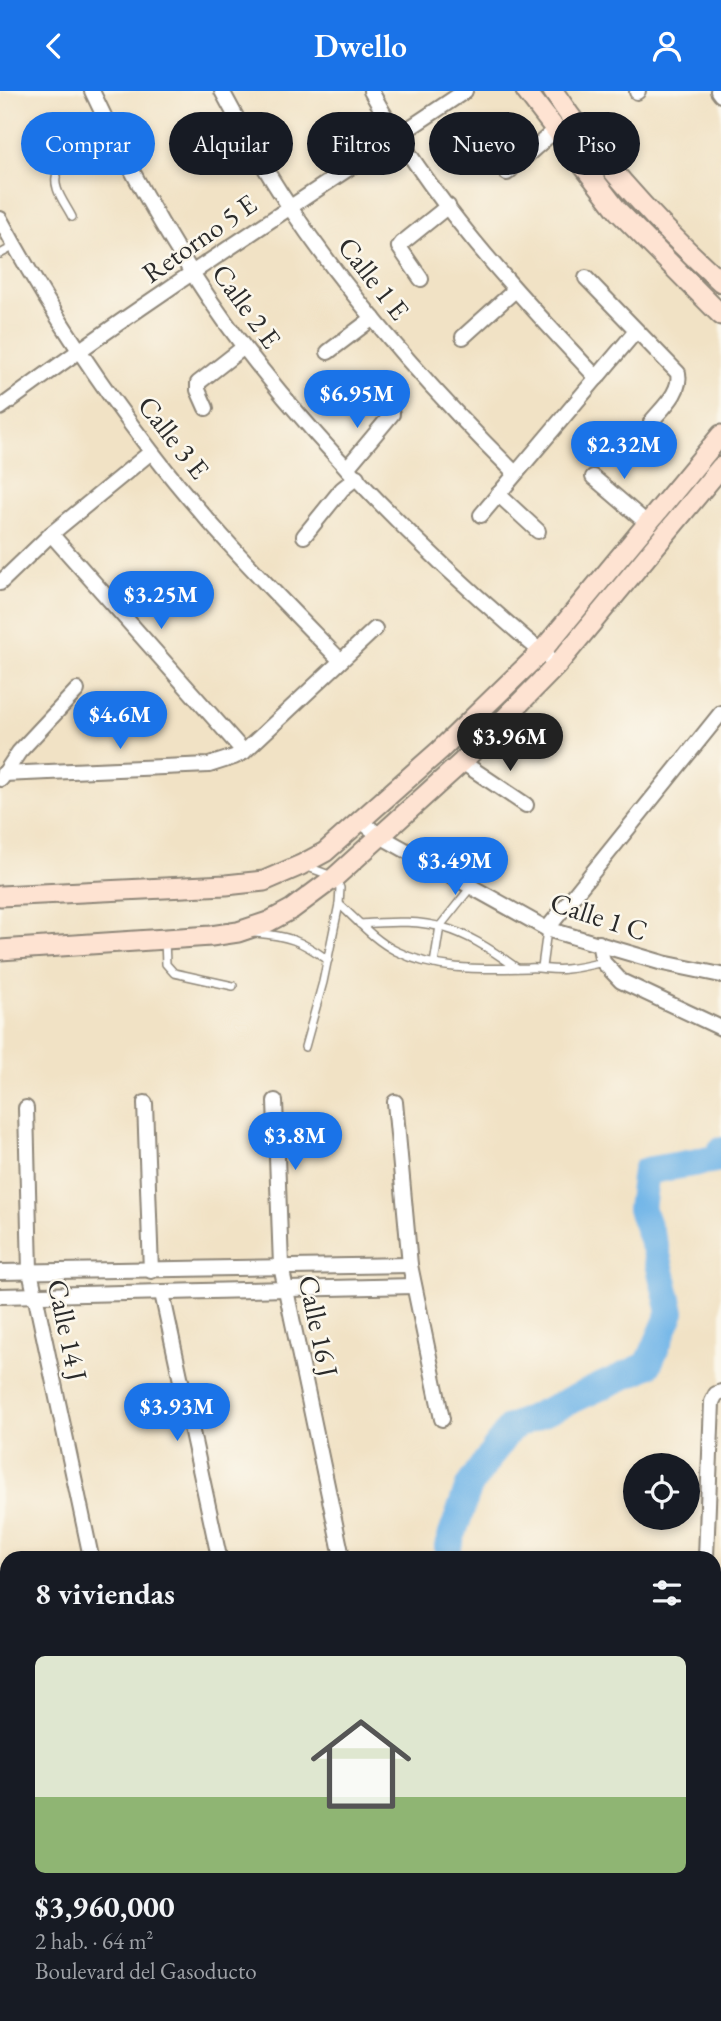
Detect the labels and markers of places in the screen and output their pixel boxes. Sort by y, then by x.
pin: $6.95M [300,371,414,430]
pin: $2.32M [567,421,681,481]
pin: $3.25M [104,571,218,631]
pin: $4.6M [71,691,169,751]
pin: $3.96M [453,713,567,773]
pin: $3.49M [398,837,512,897]
pin: $3.8M [246,1112,344,1172]
pin: $3.93M [120,1383,234,1443]

